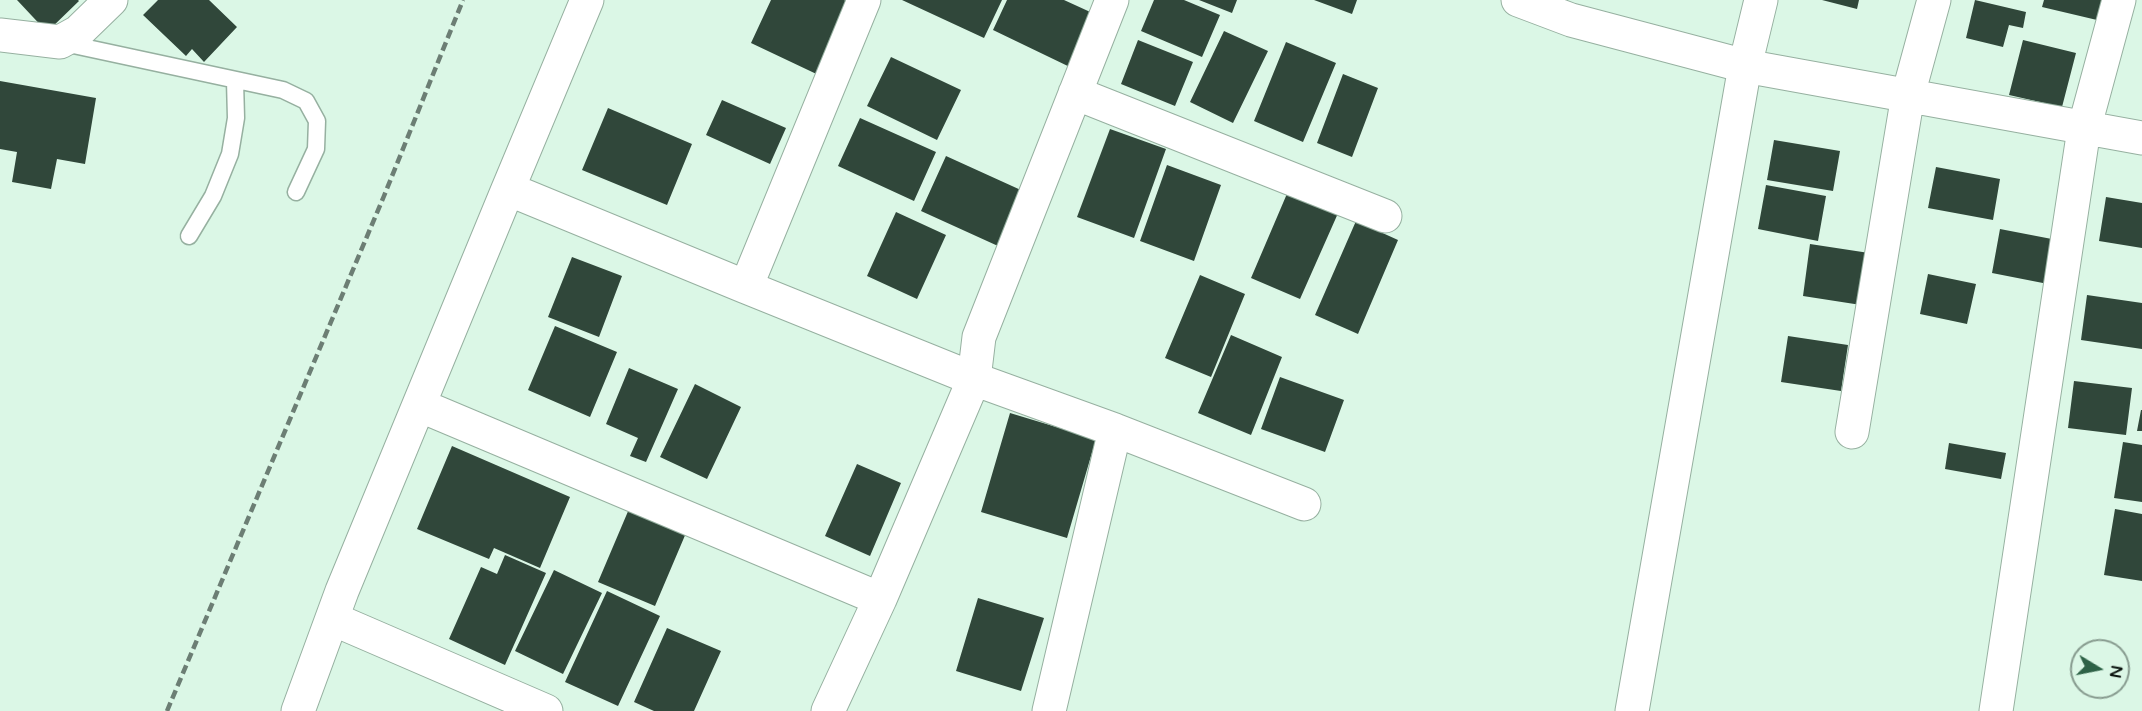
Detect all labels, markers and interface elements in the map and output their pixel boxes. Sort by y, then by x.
north arrow [2070,639,2130,699]
text: N [2105,664,2127,680]

